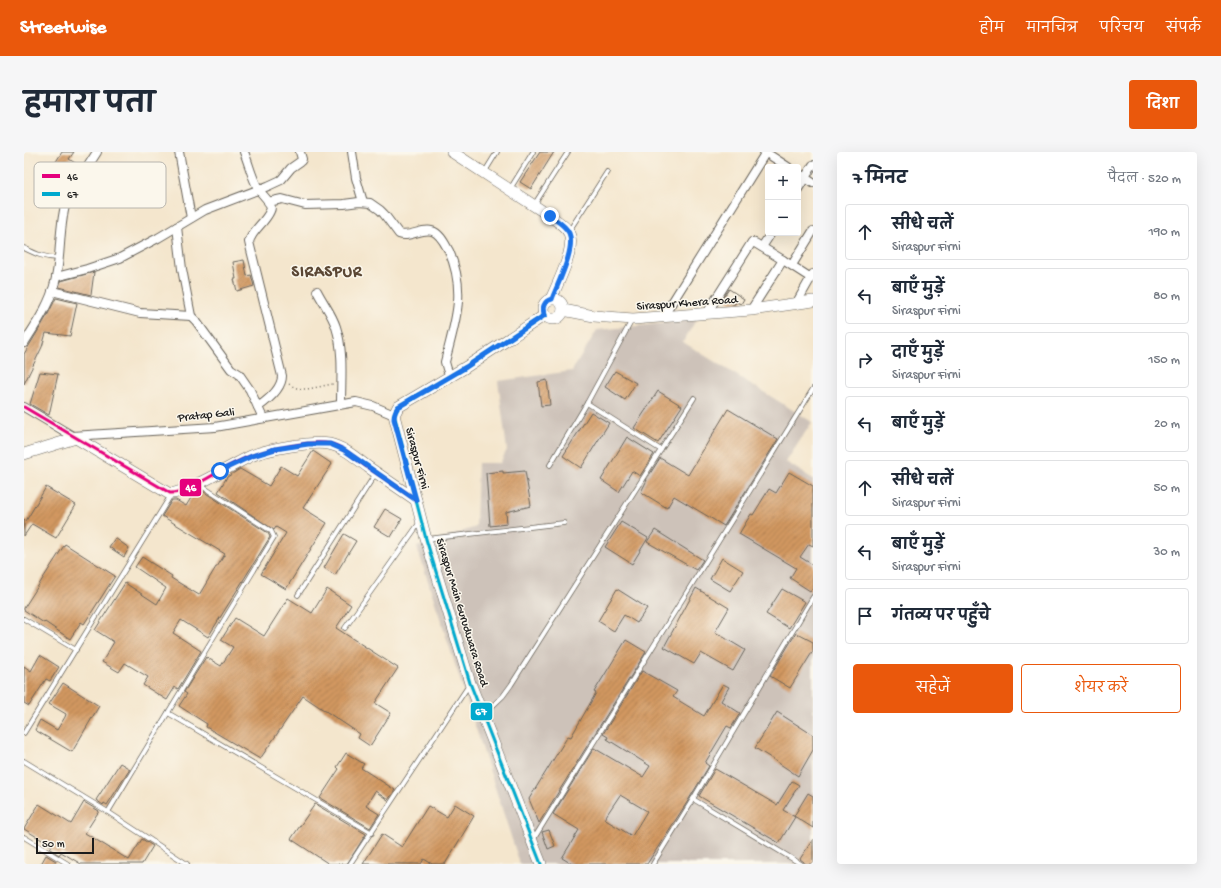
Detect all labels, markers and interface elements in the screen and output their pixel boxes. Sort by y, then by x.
text: Streetwise [20,17,106,40]
text: होम [980,21,1004,38]
text: मानचित्र [1026,21,1078,38]
text: परिचय [1100,21,1144,38]
text: संपर्क [1166,21,1201,38]
button: दिशा [1129,80,1197,129]
text: हमारा पता [24,90,155,123]
legend [34,162,166,208]
map controls [765,164,801,236]
button: + [765,164,801,200]
text: 7 मिनट [853,170,907,190]
text: 46 [67,172,78,184]
text: पैदल · 520 m [1108,172,1181,187]
text: 67 [67,190,79,202]
button: − [765,200,801,236]
route end [541,207,559,225]
text: सीधे चलें [892,217,953,235]
icon: ahead [854,221,876,243]
text: 190 m [1149,225,1180,240]
text: Siraspur Firni [892,240,961,255]
district label: SIRASPUR [292,264,363,283]
text: बाएँ मुड़ें [892,281,944,299]
icon: left [854,285,876,307]
text: 80 m [1153,289,1180,304]
street label: Siraspur Khera Road [636,293,739,315]
text: Siraspur Firni [892,304,961,319]
text: दाएँ मुड़ें [892,345,944,363]
icon: right [854,349,876,371]
text: 150 m [1148,353,1180,368]
text: Siraspur Firni [892,368,961,383]
street label: Pratap Gali [176,406,236,426]
icon: left [854,413,876,435]
text: बाएँ मुड़ें [892,416,944,434]
text: 20 m [1154,417,1180,432]
street label: Siraspur Firni [401,426,431,491]
route start [211,462,229,480]
text: सीधे चलें [892,473,953,491]
icon: ahead [854,477,876,499]
line badge: 46 [179,478,202,497]
text: 50 m [1153,481,1180,496]
text: 46 [185,483,197,495]
text: Siraspur Firni [892,496,961,511]
street label: Siraspur Main Gurudwara Road [432,537,491,689]
text: बाएँ मुड़ें [892,537,944,555]
icon: left [854,541,876,563]
text: 30 m [1154,545,1180,560]
text: Siraspur Firni [892,560,961,575]
icon: arrive [854,605,876,627]
text: गंतव्य पर पहुँचे [892,608,990,626]
button: सहेजें [853,664,1013,713]
button: शेयर करें [1021,664,1181,713]
line badge: 67 [470,702,493,721]
text: 67 [475,707,488,719]
scale bar [36,836,94,855]
text: 50 m [42,839,64,851]

